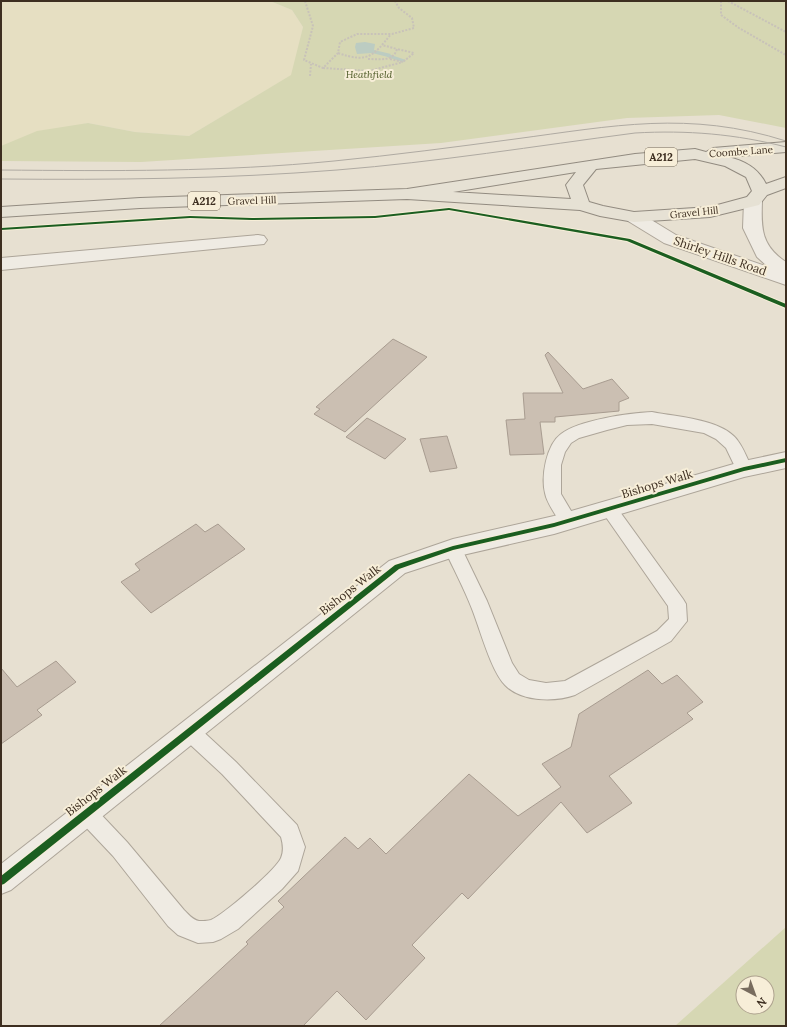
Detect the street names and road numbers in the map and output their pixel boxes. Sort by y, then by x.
street label: Coombe Lane [709,143,774,160]
road number: A212 [645,148,677,166]
road number: A212 [188,192,220,210]
street label: Gravel Hill [227,193,277,208]
street label: Gravel Hill [669,203,719,222]
street label: Shirley Hills Road [672,233,769,278]
street label: Bishops Walk [619,465,695,501]
street label: Bishops Walk [316,561,384,618]
street label: Bishops Walk [62,762,130,819]

